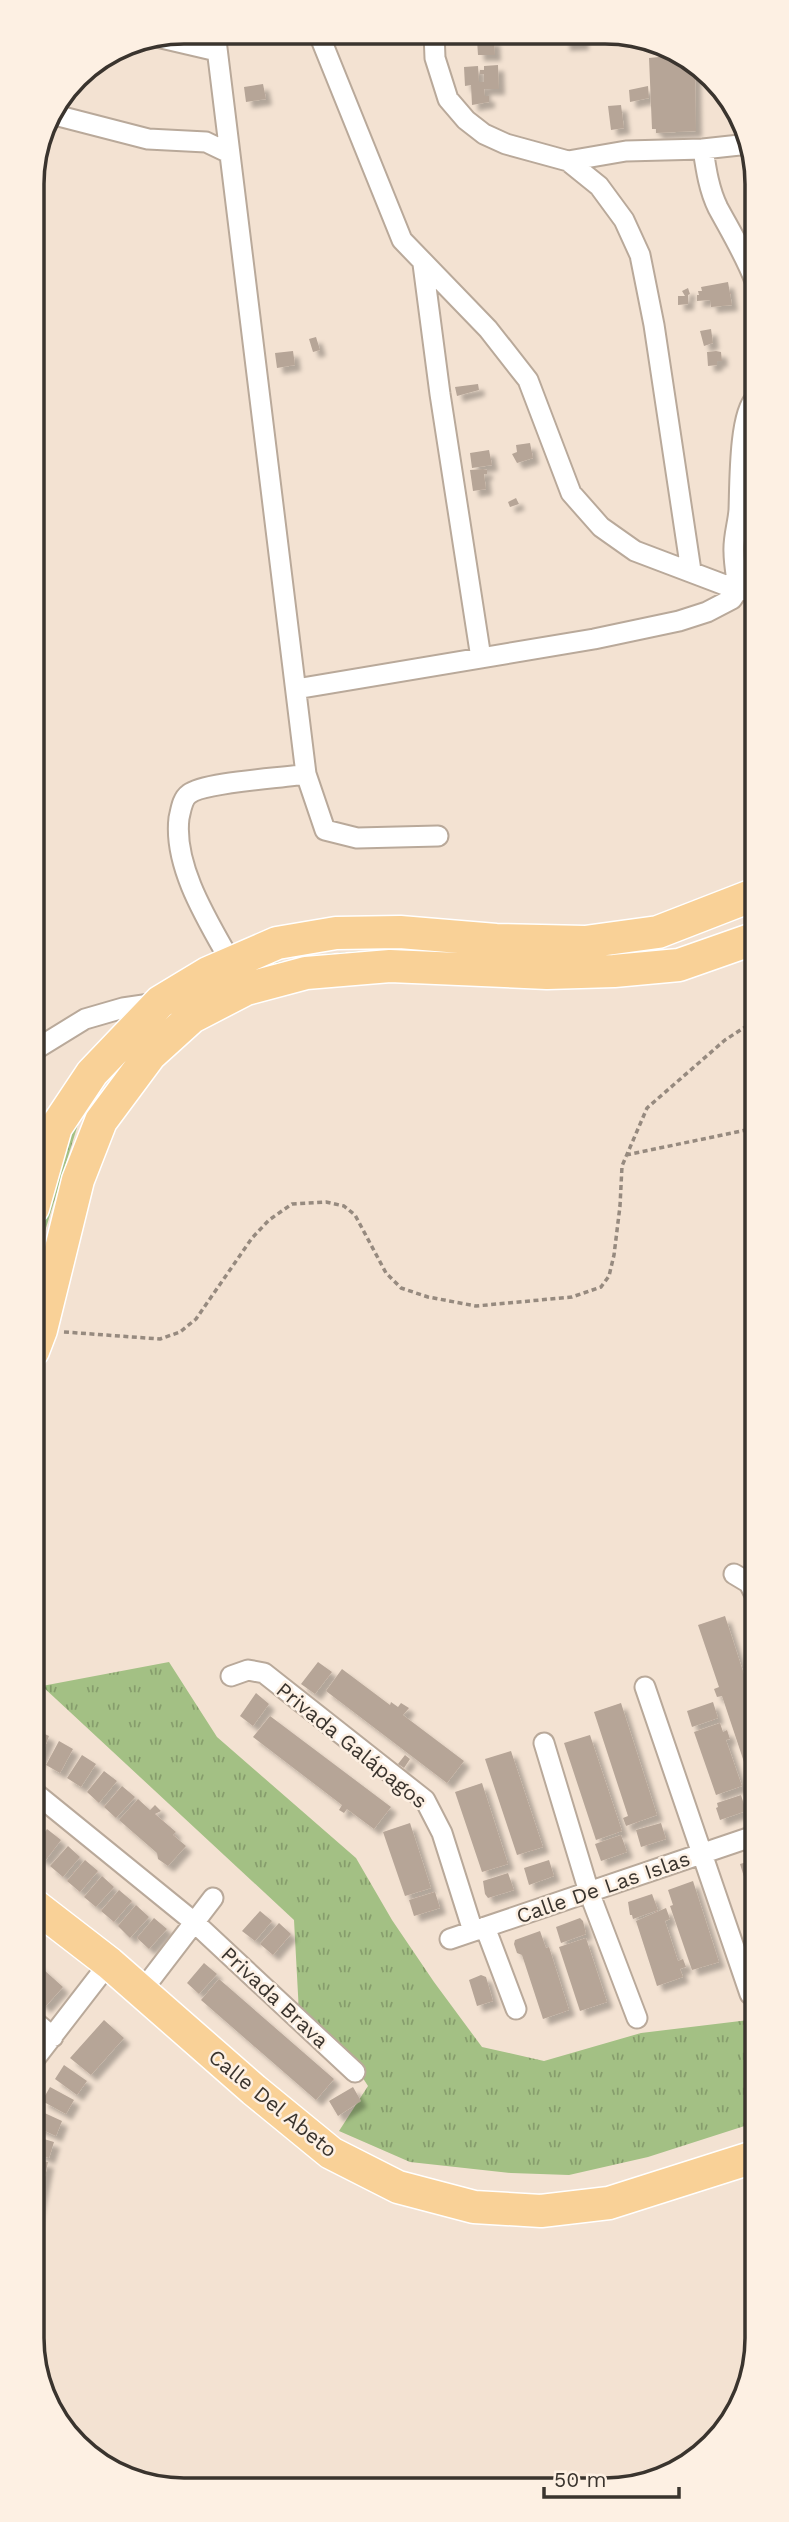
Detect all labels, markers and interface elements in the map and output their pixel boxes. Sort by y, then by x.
street label: Privada Galápagos [272,1677,432,1813]
street label: Calle De Las Islas [513,1846,693,1928]
street label: Privada Brava [216,1941,334,2053]
street label: Calle Del Abeto [204,2044,342,2162]
scale bar [544,2456,679,2500]
text: 50 m [554,2467,606,2492]

